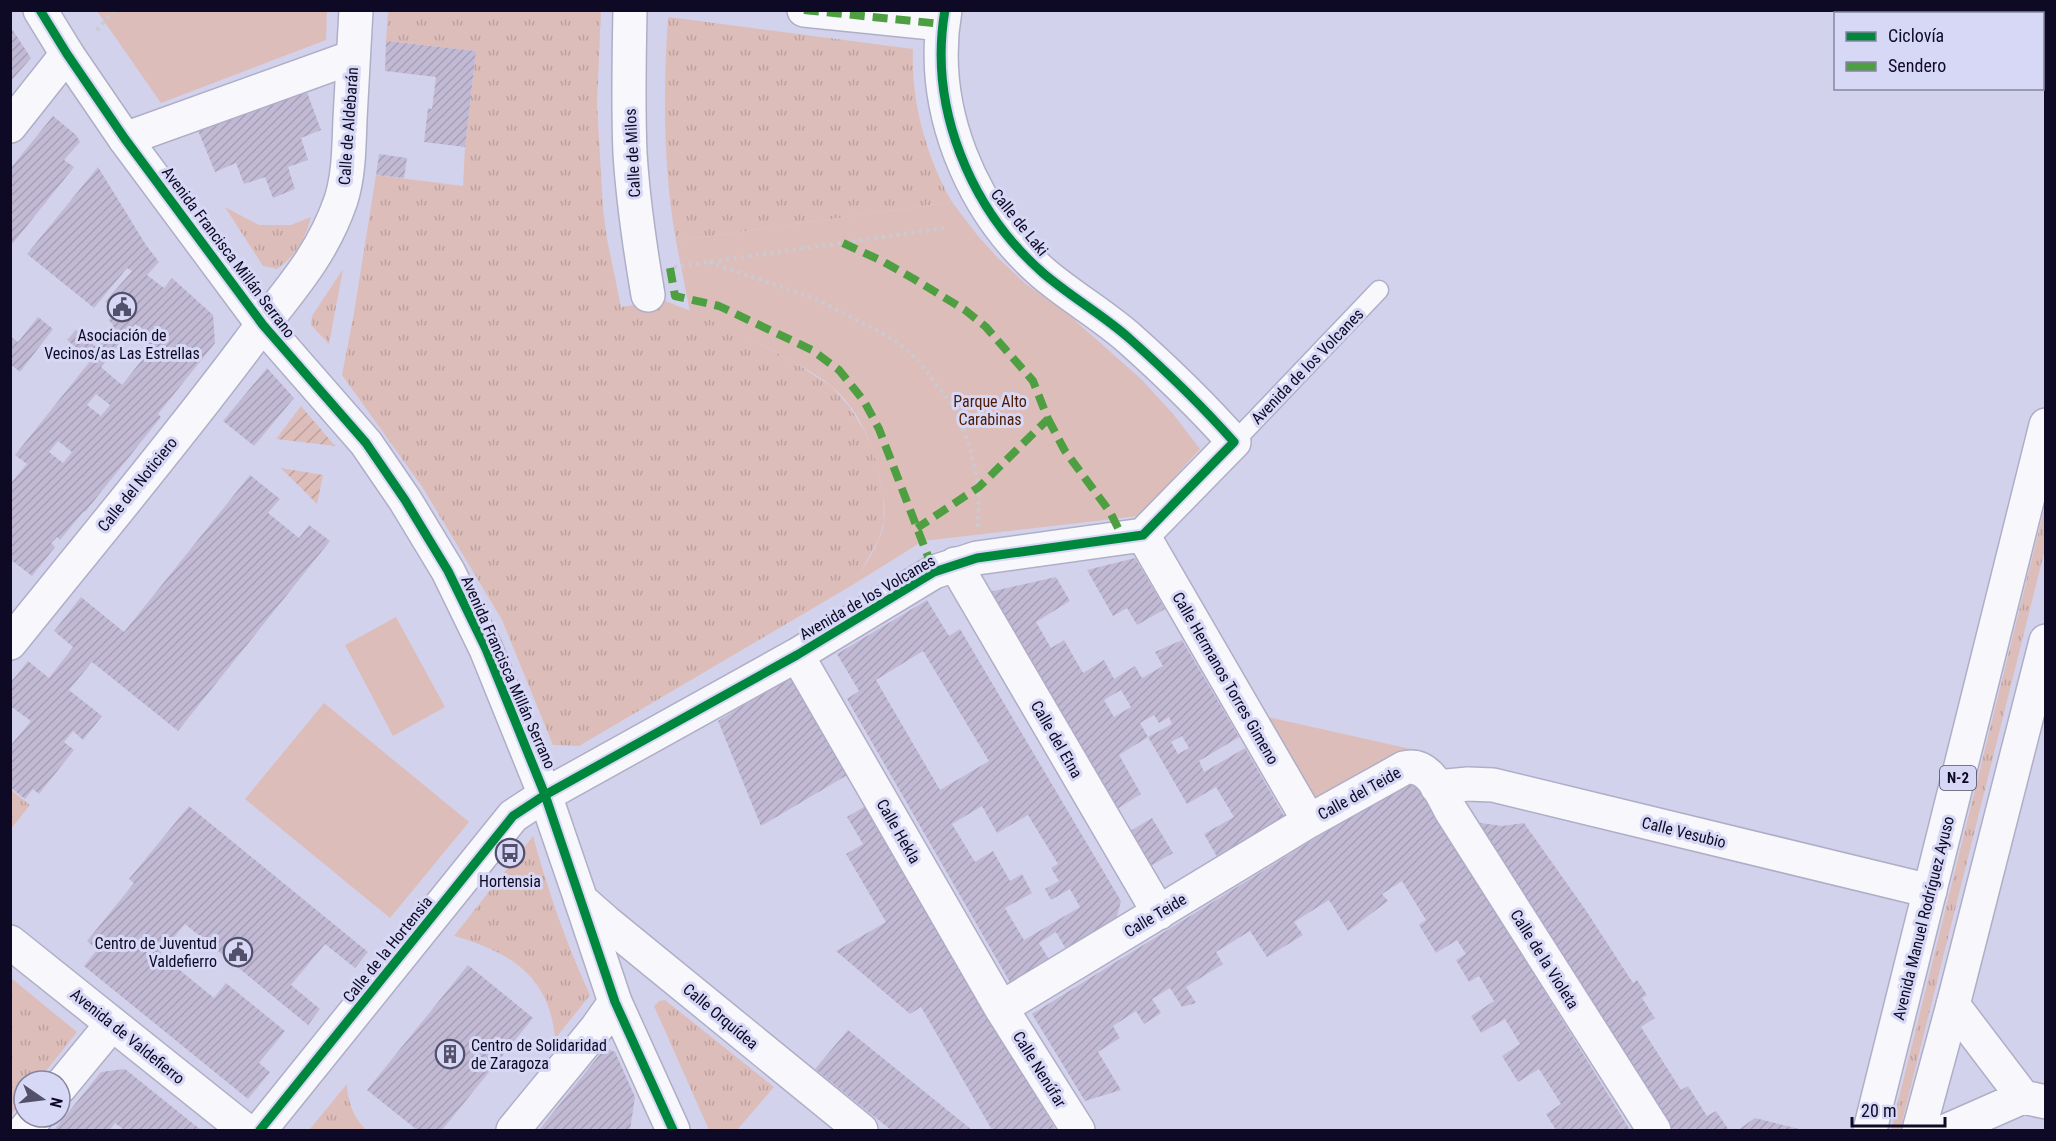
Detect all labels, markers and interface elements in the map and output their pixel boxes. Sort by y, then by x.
legend [1834,12,2044,90]
text: Ciclovía [1888,25,1944,46]
text: Sendero [1888,55,1946,76]
street label: Calle de Aldebarán [335,66,362,186]
street label: Calle de Milos [621,108,644,198]
street label: Avenida Francisca Millán Serrano [158,163,299,342]
street label: Calle de Laki [987,185,1052,260]
public building icon: Asociación de Vecinos/as Las Estrellas [106,291,138,323]
street label: Avenida de los Volcanes [1247,305,1367,428]
place label: Asociación de Vecinos/as Las Estrellas [44,326,200,363]
park label: Parque Alto Carabinas [953,392,1027,429]
street label: Calle del Noticiero [94,433,181,535]
street label: Avenida de los Volcanes [796,551,938,644]
street label: Avenida Francisca Millán Serrano [457,573,560,772]
street label: Calle Hermanos Torres Gimeno [1168,589,1283,768]
street label: Calle del Etna [1027,697,1086,781]
street label: Calle del Teide [1314,763,1404,824]
road number: N-2 [1940,766,1976,790]
street label: Calle Hekla [873,796,925,867]
street label: Calle Vesubio [1640,813,1728,852]
street label: Avenida Manuel Rodríguez Ayuso [1889,814,1958,1022]
bus stop icon: Hortensia [494,837,526,869]
place label: Hortensia [479,872,541,891]
street label: Calle Teide [1121,889,1190,941]
street label: Calle de la Hortensia [339,892,436,1006]
street label: Calle de la Violeta [1506,906,1583,1012]
place label: Centro de Juventud Valdefierro [95,934,217,971]
public building icon: Centro de Juventud Valdefierro [222,936,254,968]
street label: Calle Orquídea [679,979,762,1053]
street label: Avenida de Valdefierro [67,985,189,1088]
street label: Calle Nenúfar [1009,1028,1070,1111]
place label: Centro de Solidaridad de Zaragoza [471,1036,607,1073]
building icon: Centro de Solidaridad de Zaragoza [434,1038,466,1070]
north arrow [12,1069,72,1129]
scale bar [1852,1090,1945,1128]
text: N [46,1095,66,1110]
text: 20 m [1861,1100,1896,1121]

